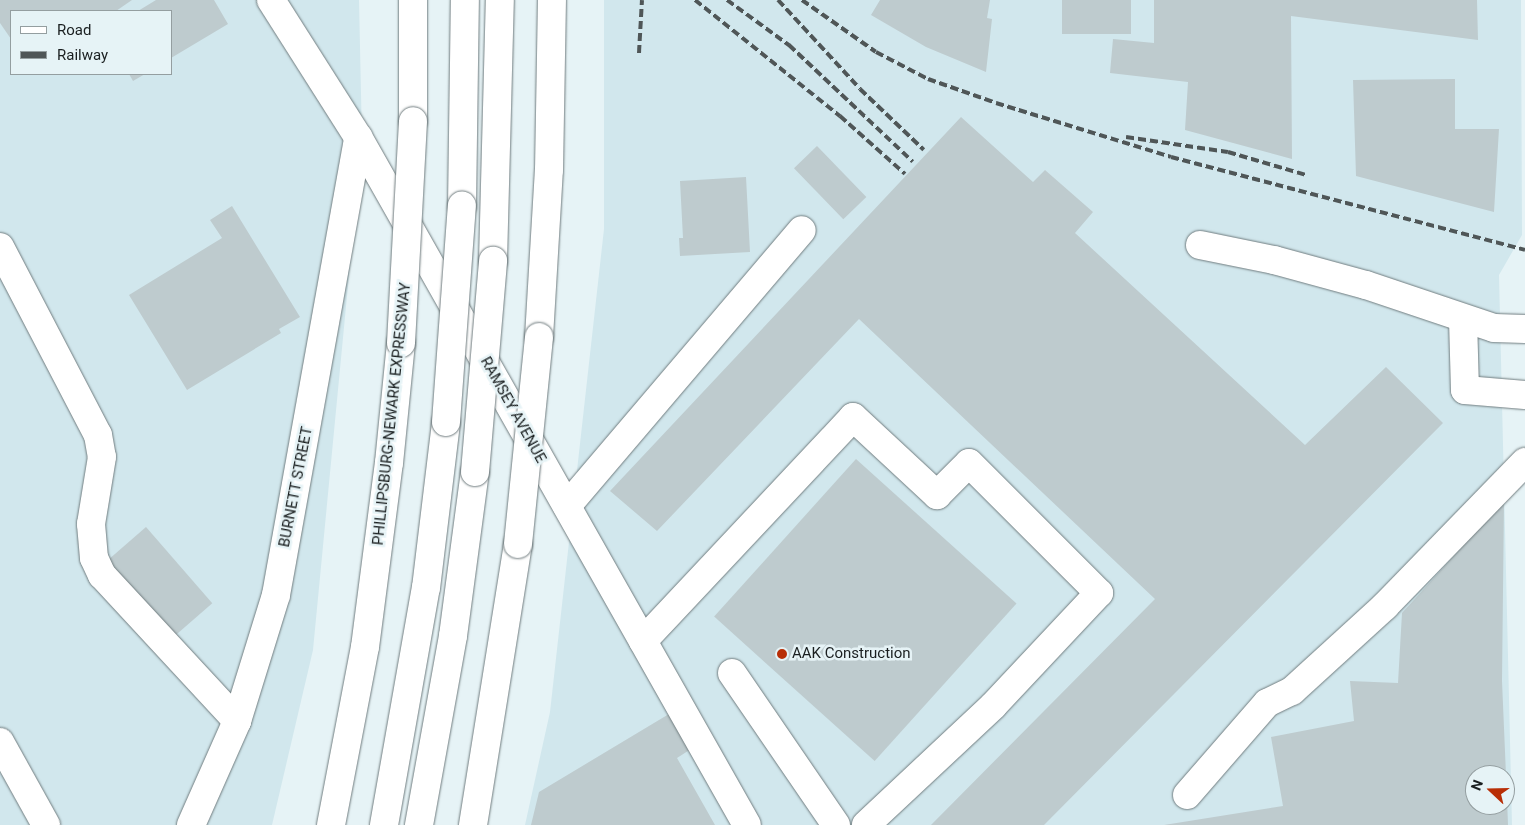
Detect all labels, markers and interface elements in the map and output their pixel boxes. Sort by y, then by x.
legend [10,10,172,75]
text: Road [57,21,91,39]
text: Railway [57,46,108,64]
street label: PHILLIPSBURG-NEWARK EXPRESSWAY [369,282,415,546]
street label: RAMSEY AVENUE [476,354,550,466]
street label: BURNETT STREET [275,425,317,549]
place label: AAK Construction [792,645,911,663]
marker: AAK Construction [776,648,788,660]
north arrow [1465,765,1515,815]
text: N [1468,778,1486,792]

